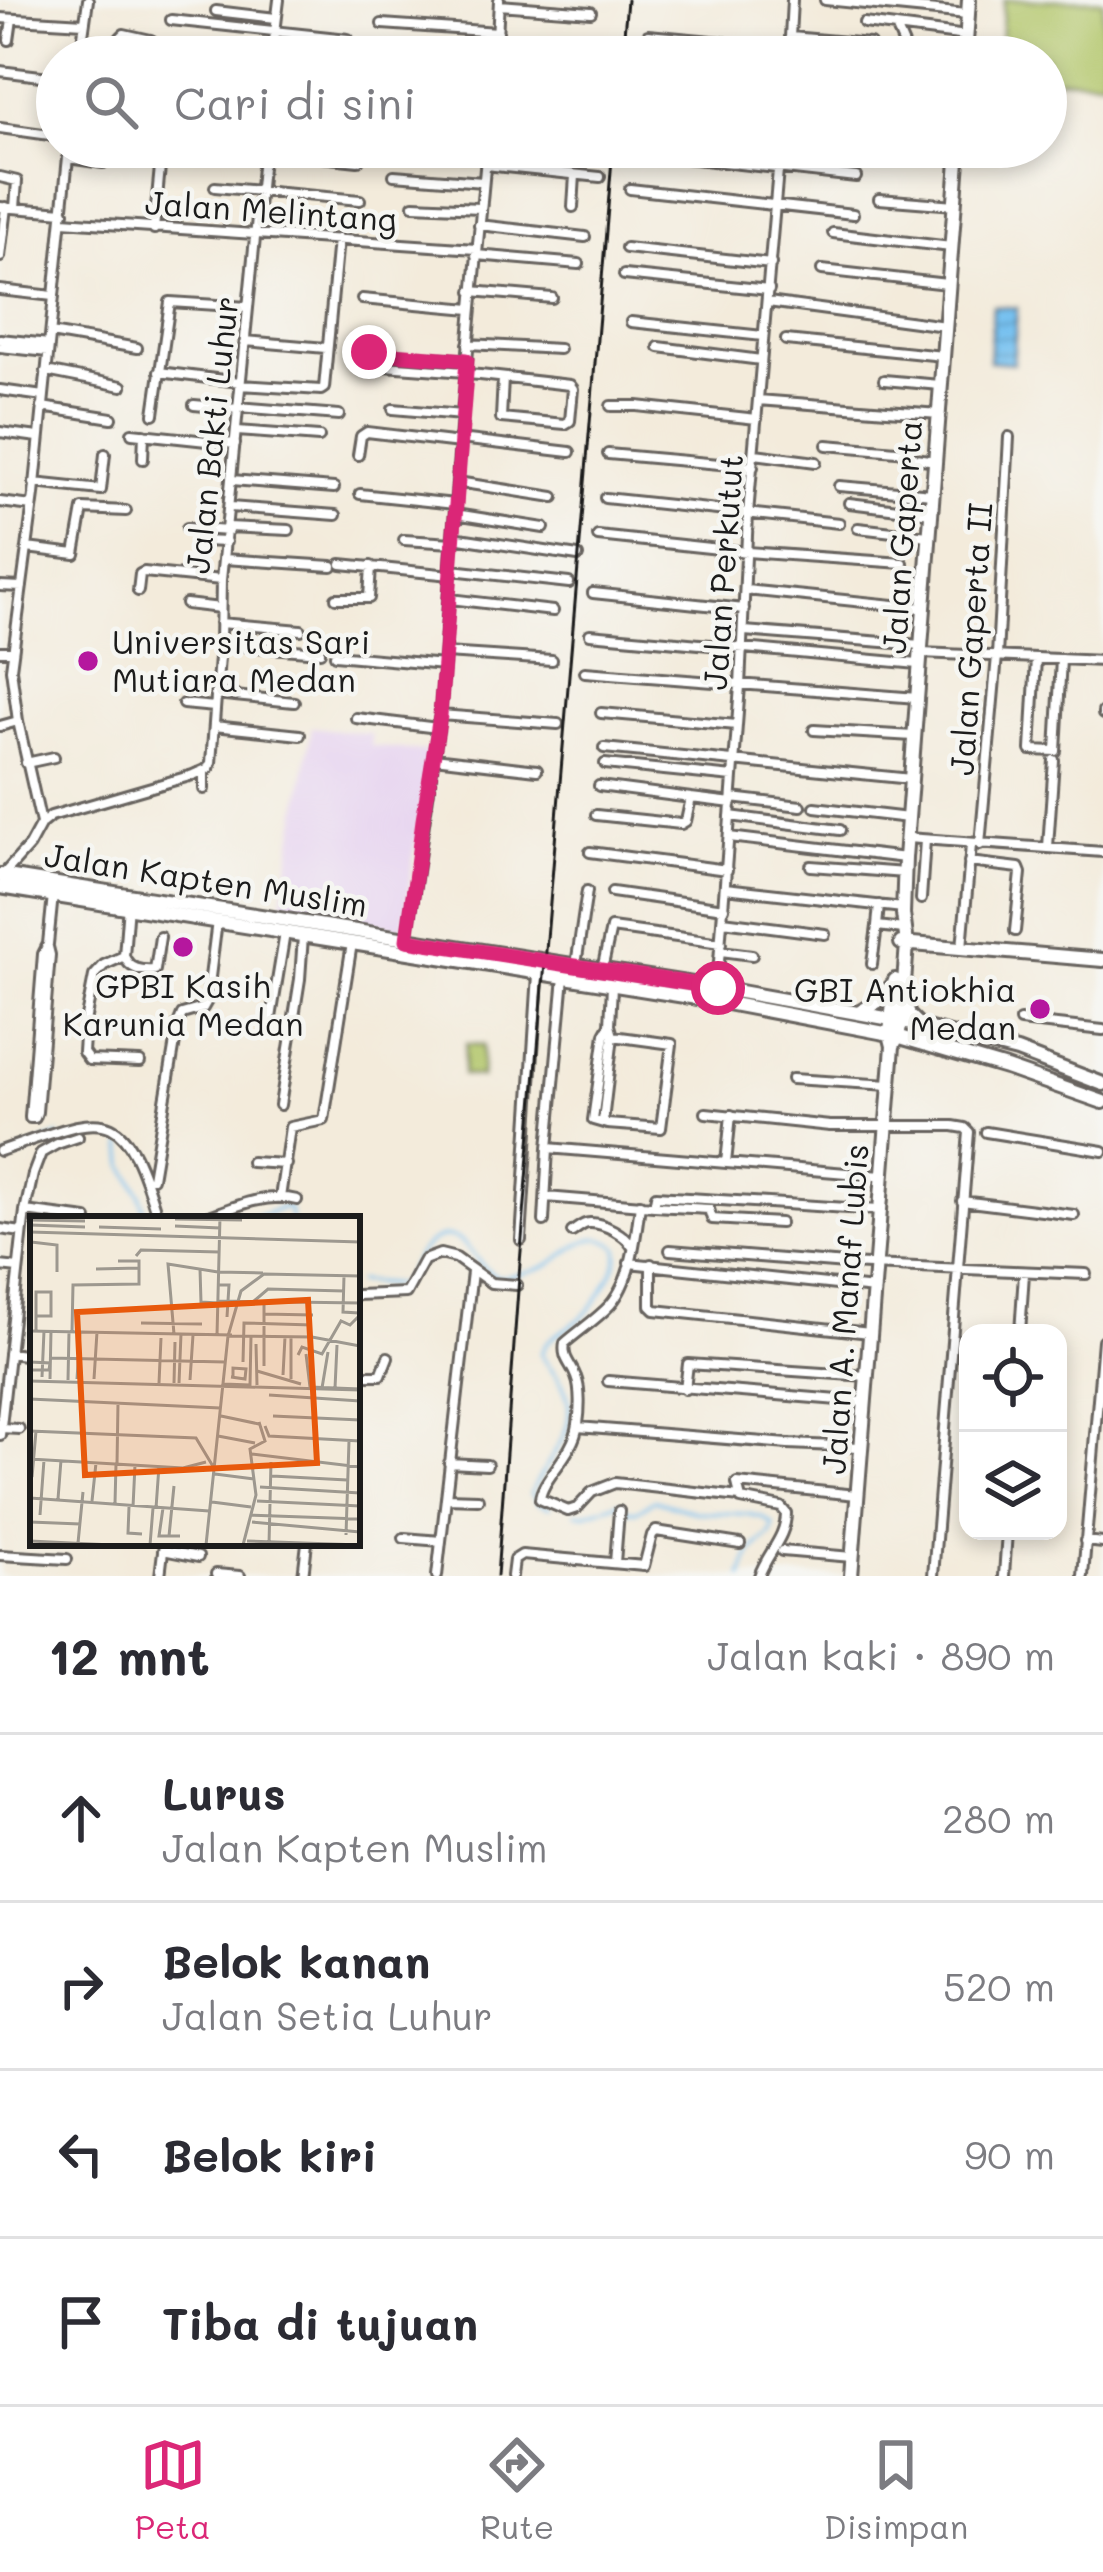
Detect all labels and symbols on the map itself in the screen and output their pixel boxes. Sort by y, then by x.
street label: Jalan Melintang [144,179,398,240]
street label: Jalan Bakti Luhur [175,294,246,576]
route end [342,325,396,379]
street label: Jalan Gaperta [871,419,930,655]
street label: Jalan Perkutut [692,453,751,691]
street label: Jalan Gaperta II [939,501,1000,777]
place label: Universitas Sari Mutiara Medan [112,619,370,700]
marker: Universitas Sari Mutiara Medan [75,648,101,674]
street label: Jalan Kapten Muslim [42,832,371,925]
marker: GPBI Kasih Karunia Medan [170,934,196,960]
route start [691,961,745,1015]
place label: GPBI Kasih Karunia Medan [62,963,304,1044]
place label: GBI Antiokhia Medan [794,967,1016,1048]
marker: GBI Antiokhia Medan [1027,996,1053,1022]
street label: Jalan A. Manaf Lubis [811,1142,877,1476]
inset map [30,1216,360,1546]

